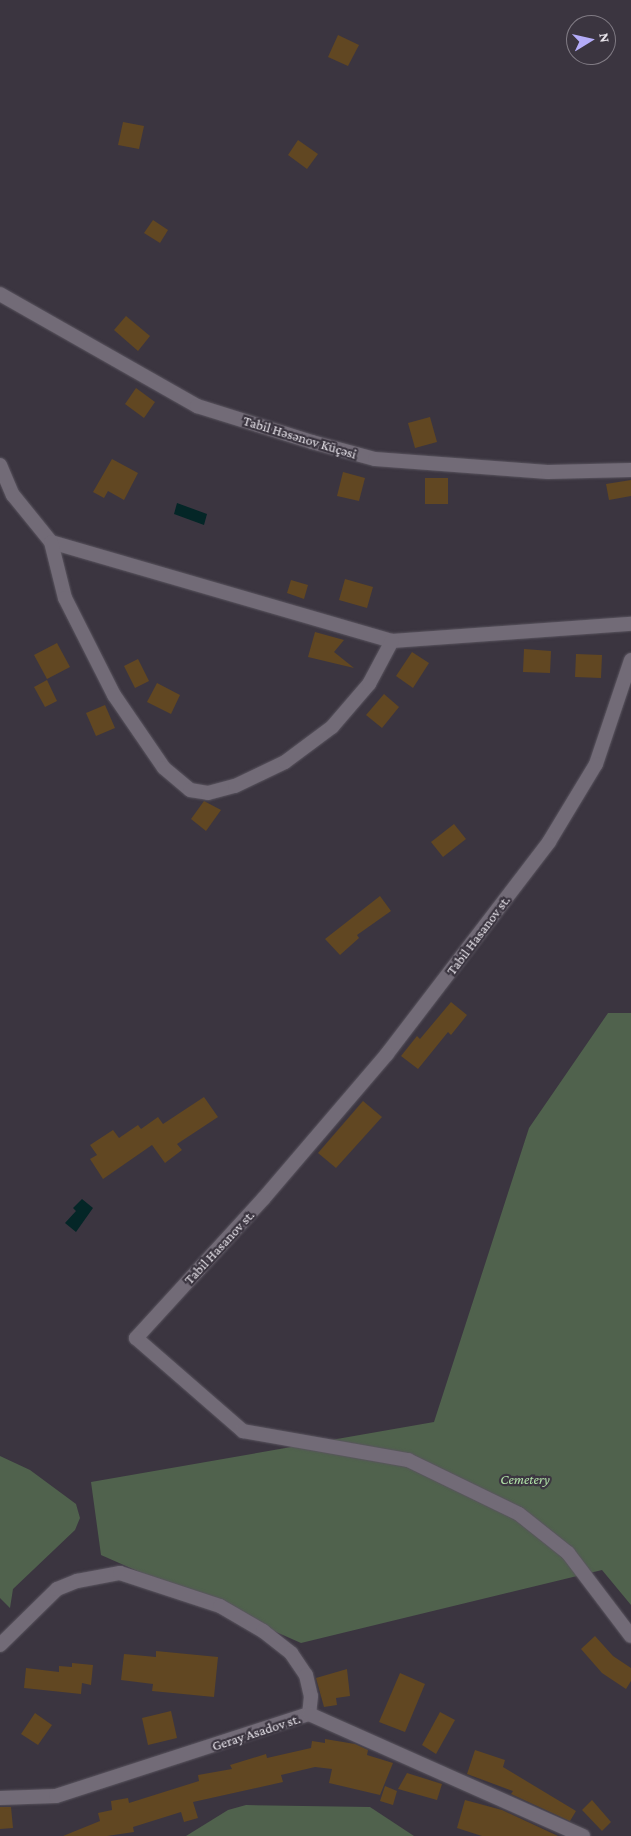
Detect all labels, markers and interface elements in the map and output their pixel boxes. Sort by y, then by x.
north arrow [566,15,616,65]
text: N [596,32,613,44]
street label: Tabil Həsənov Küçəsi [241,412,359,462]
street label: Tabil Hasanov st. [443,892,513,978]
street label: Tabil Hasanov st. [180,1206,258,1288]
park label: Cemetery [500,1471,550,1487]
street label: Geray Asadov st. [210,1710,302,1754]

